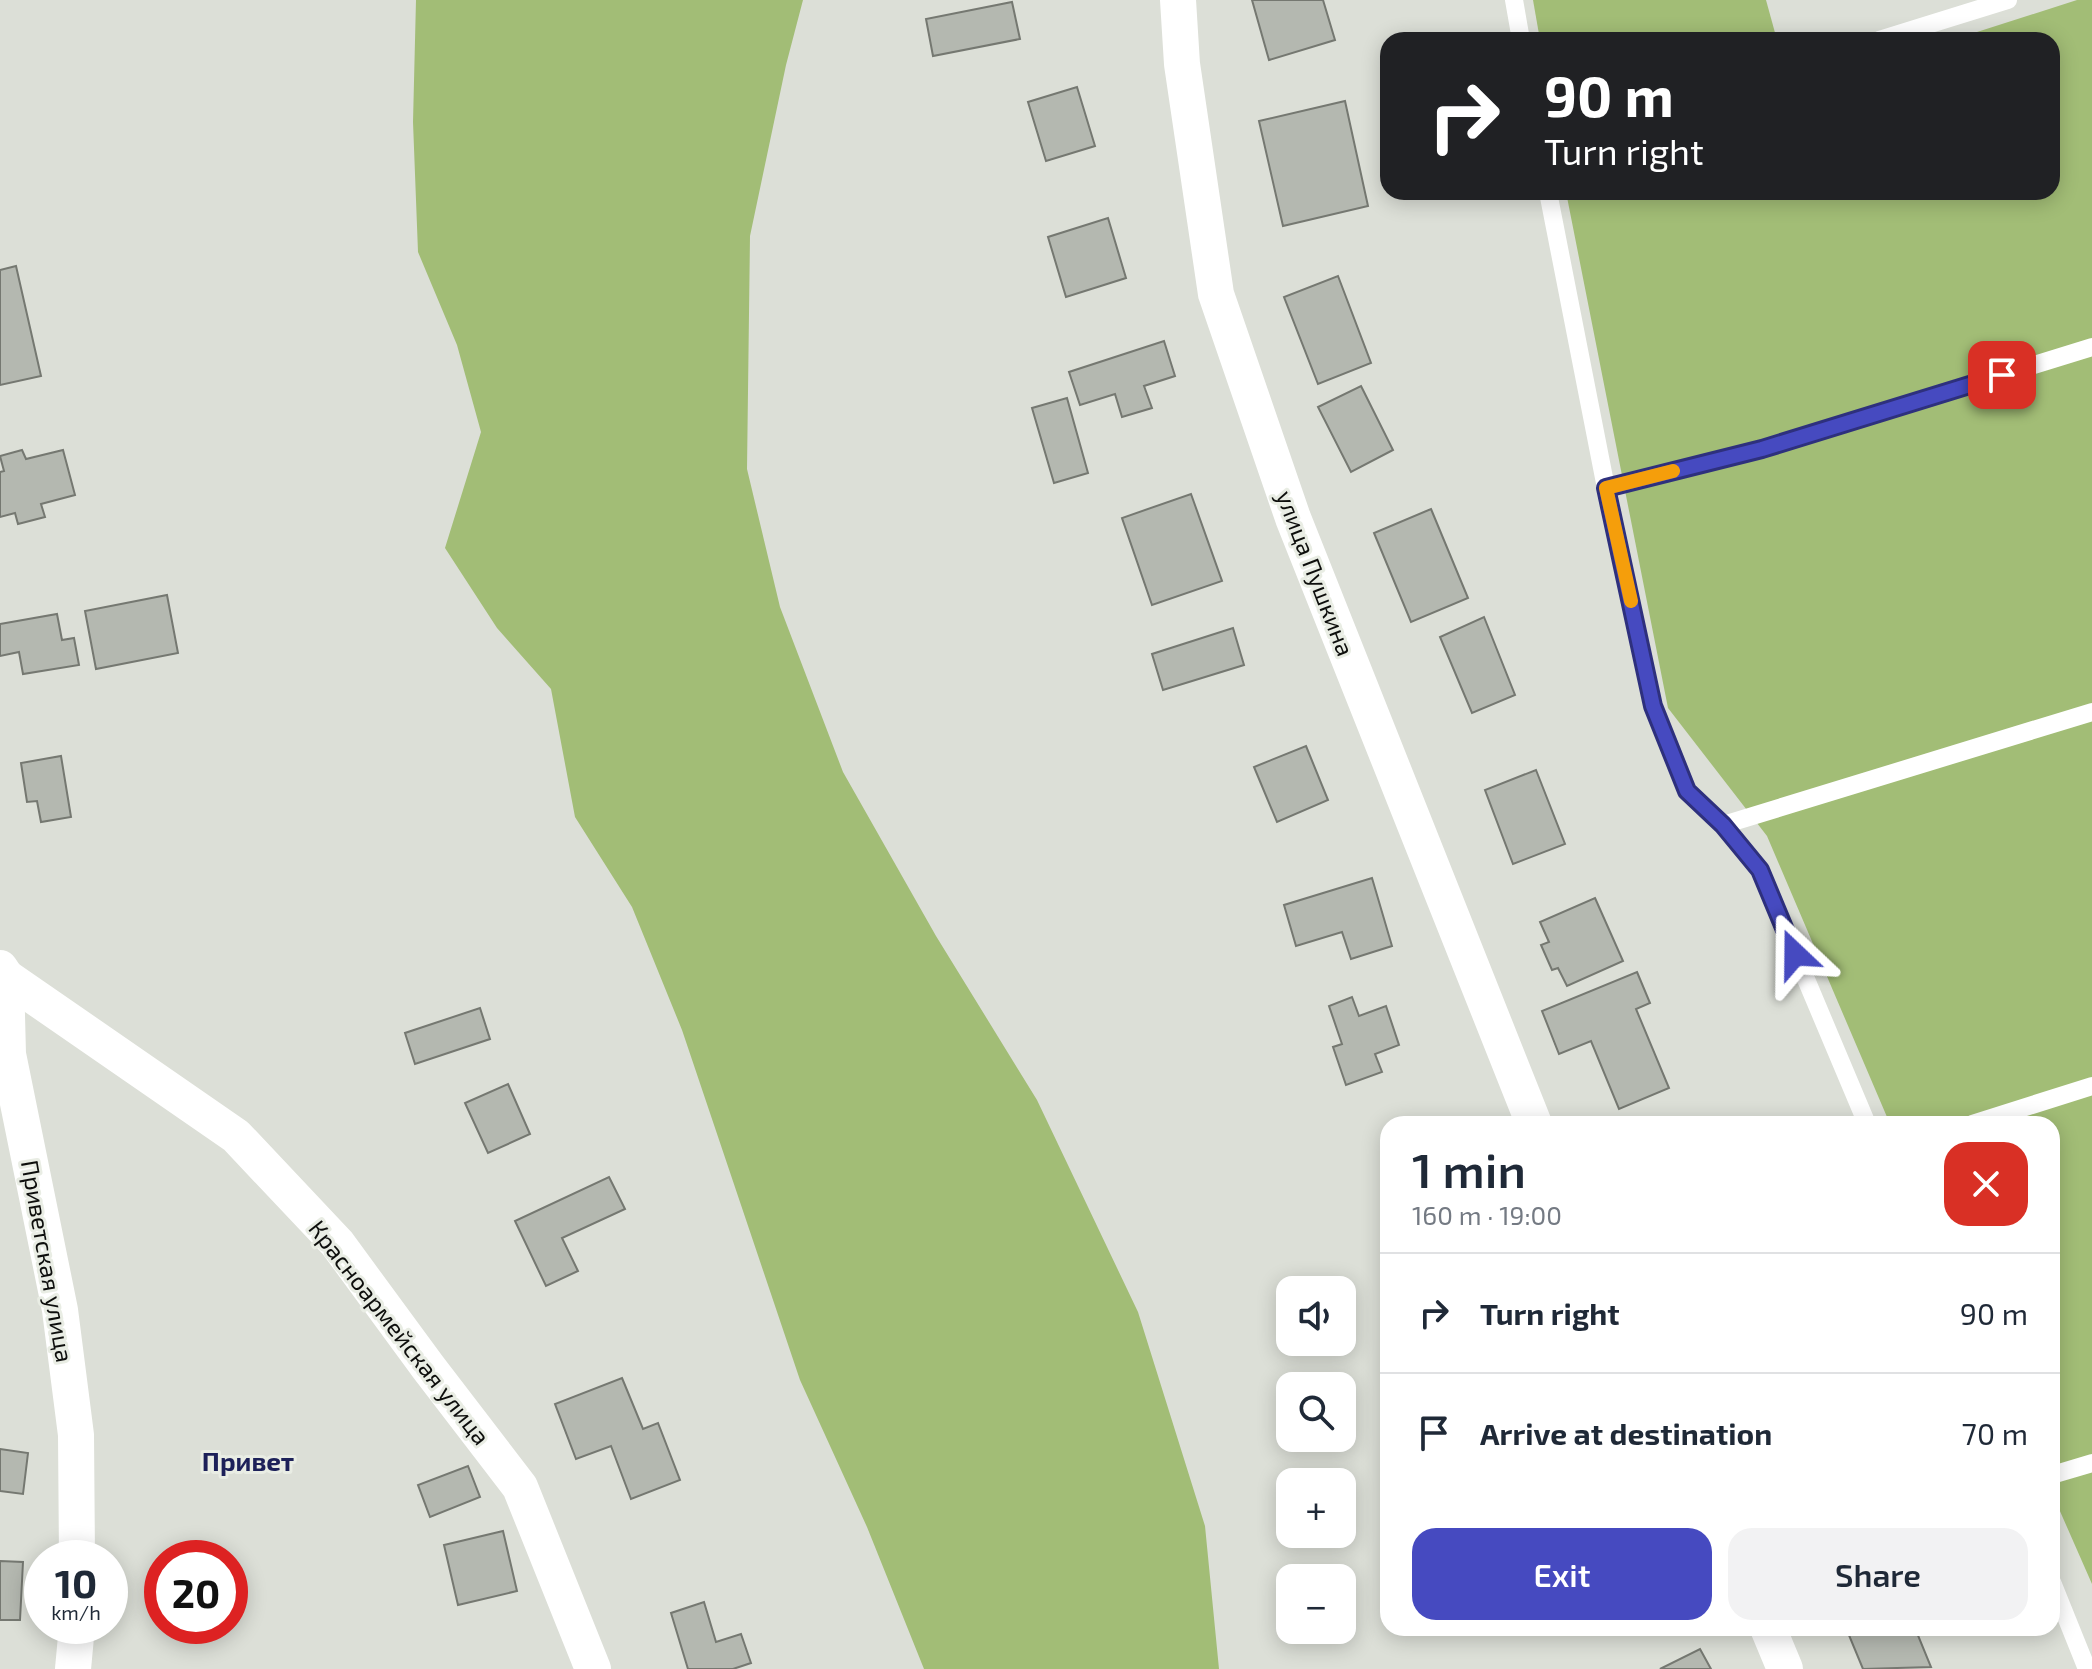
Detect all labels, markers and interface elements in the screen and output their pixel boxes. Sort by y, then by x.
text: 90 m [1544,61,1674,128]
icon: right [1412,64,1516,168]
text: Turn right [1544,129,1704,172]
pin [1968,341,2036,409]
icon: arrive [1980,353,2024,397]
street label: улица Пушкина [1270,486,1361,660]
position arrow [1753,912,1837,996]
text: 1 min [1412,1140,1526,1198]
button: close [1944,1142,2028,1226]
street label: Приветская улица [15,1158,80,1365]
text: 160 m · 19:00 [1412,1199,1562,1230]
street label: Красноармейская улица [303,1214,497,1451]
map controls [1276,1276,1356,1644]
button: sound [1276,1276,1356,1356]
icon: right [1412,1291,1456,1335]
text: Turn right [1480,1295,1620,1331]
text: 90 m [1960,1295,2028,1331]
button: search [1276,1372,1356,1452]
icon: arrive [1412,1411,1456,1455]
text: Arrive at destination [1480,1415,1772,1451]
text: 70 m [1962,1415,2028,1451]
district label: Привет [202,1445,294,1476]
button: + [1276,1468,1356,1548]
button: Exit [1412,1528,1712,1620]
button: Share [1728,1528,2028,1620]
speed limit sign: 20 [144,1540,248,1644]
text: 10 [55,1558,97,1606]
button: − [1276,1564,1356,1644]
text: km/h [51,1600,101,1624]

